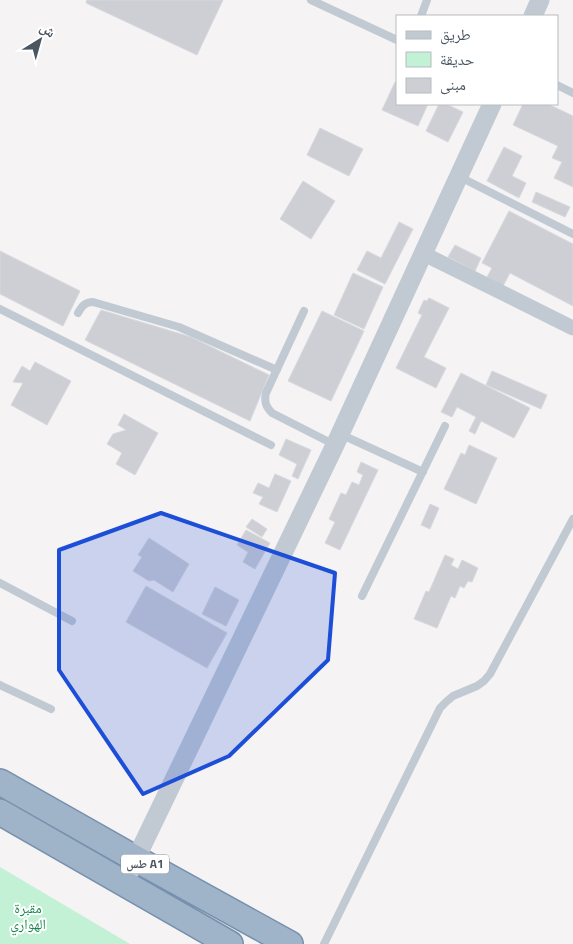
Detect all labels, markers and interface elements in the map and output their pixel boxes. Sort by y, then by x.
north arrow [15,15,65,65]
legend [396,15,558,105]
text: ش [36,16,60,42]
text: طريق [440,23,471,46]
text: حديقة [440,48,475,71]
text: مبنى [440,73,466,96]
road number: طس A1 [121,854,169,874]
park label: مقبرة الهواري [10,897,46,936]

